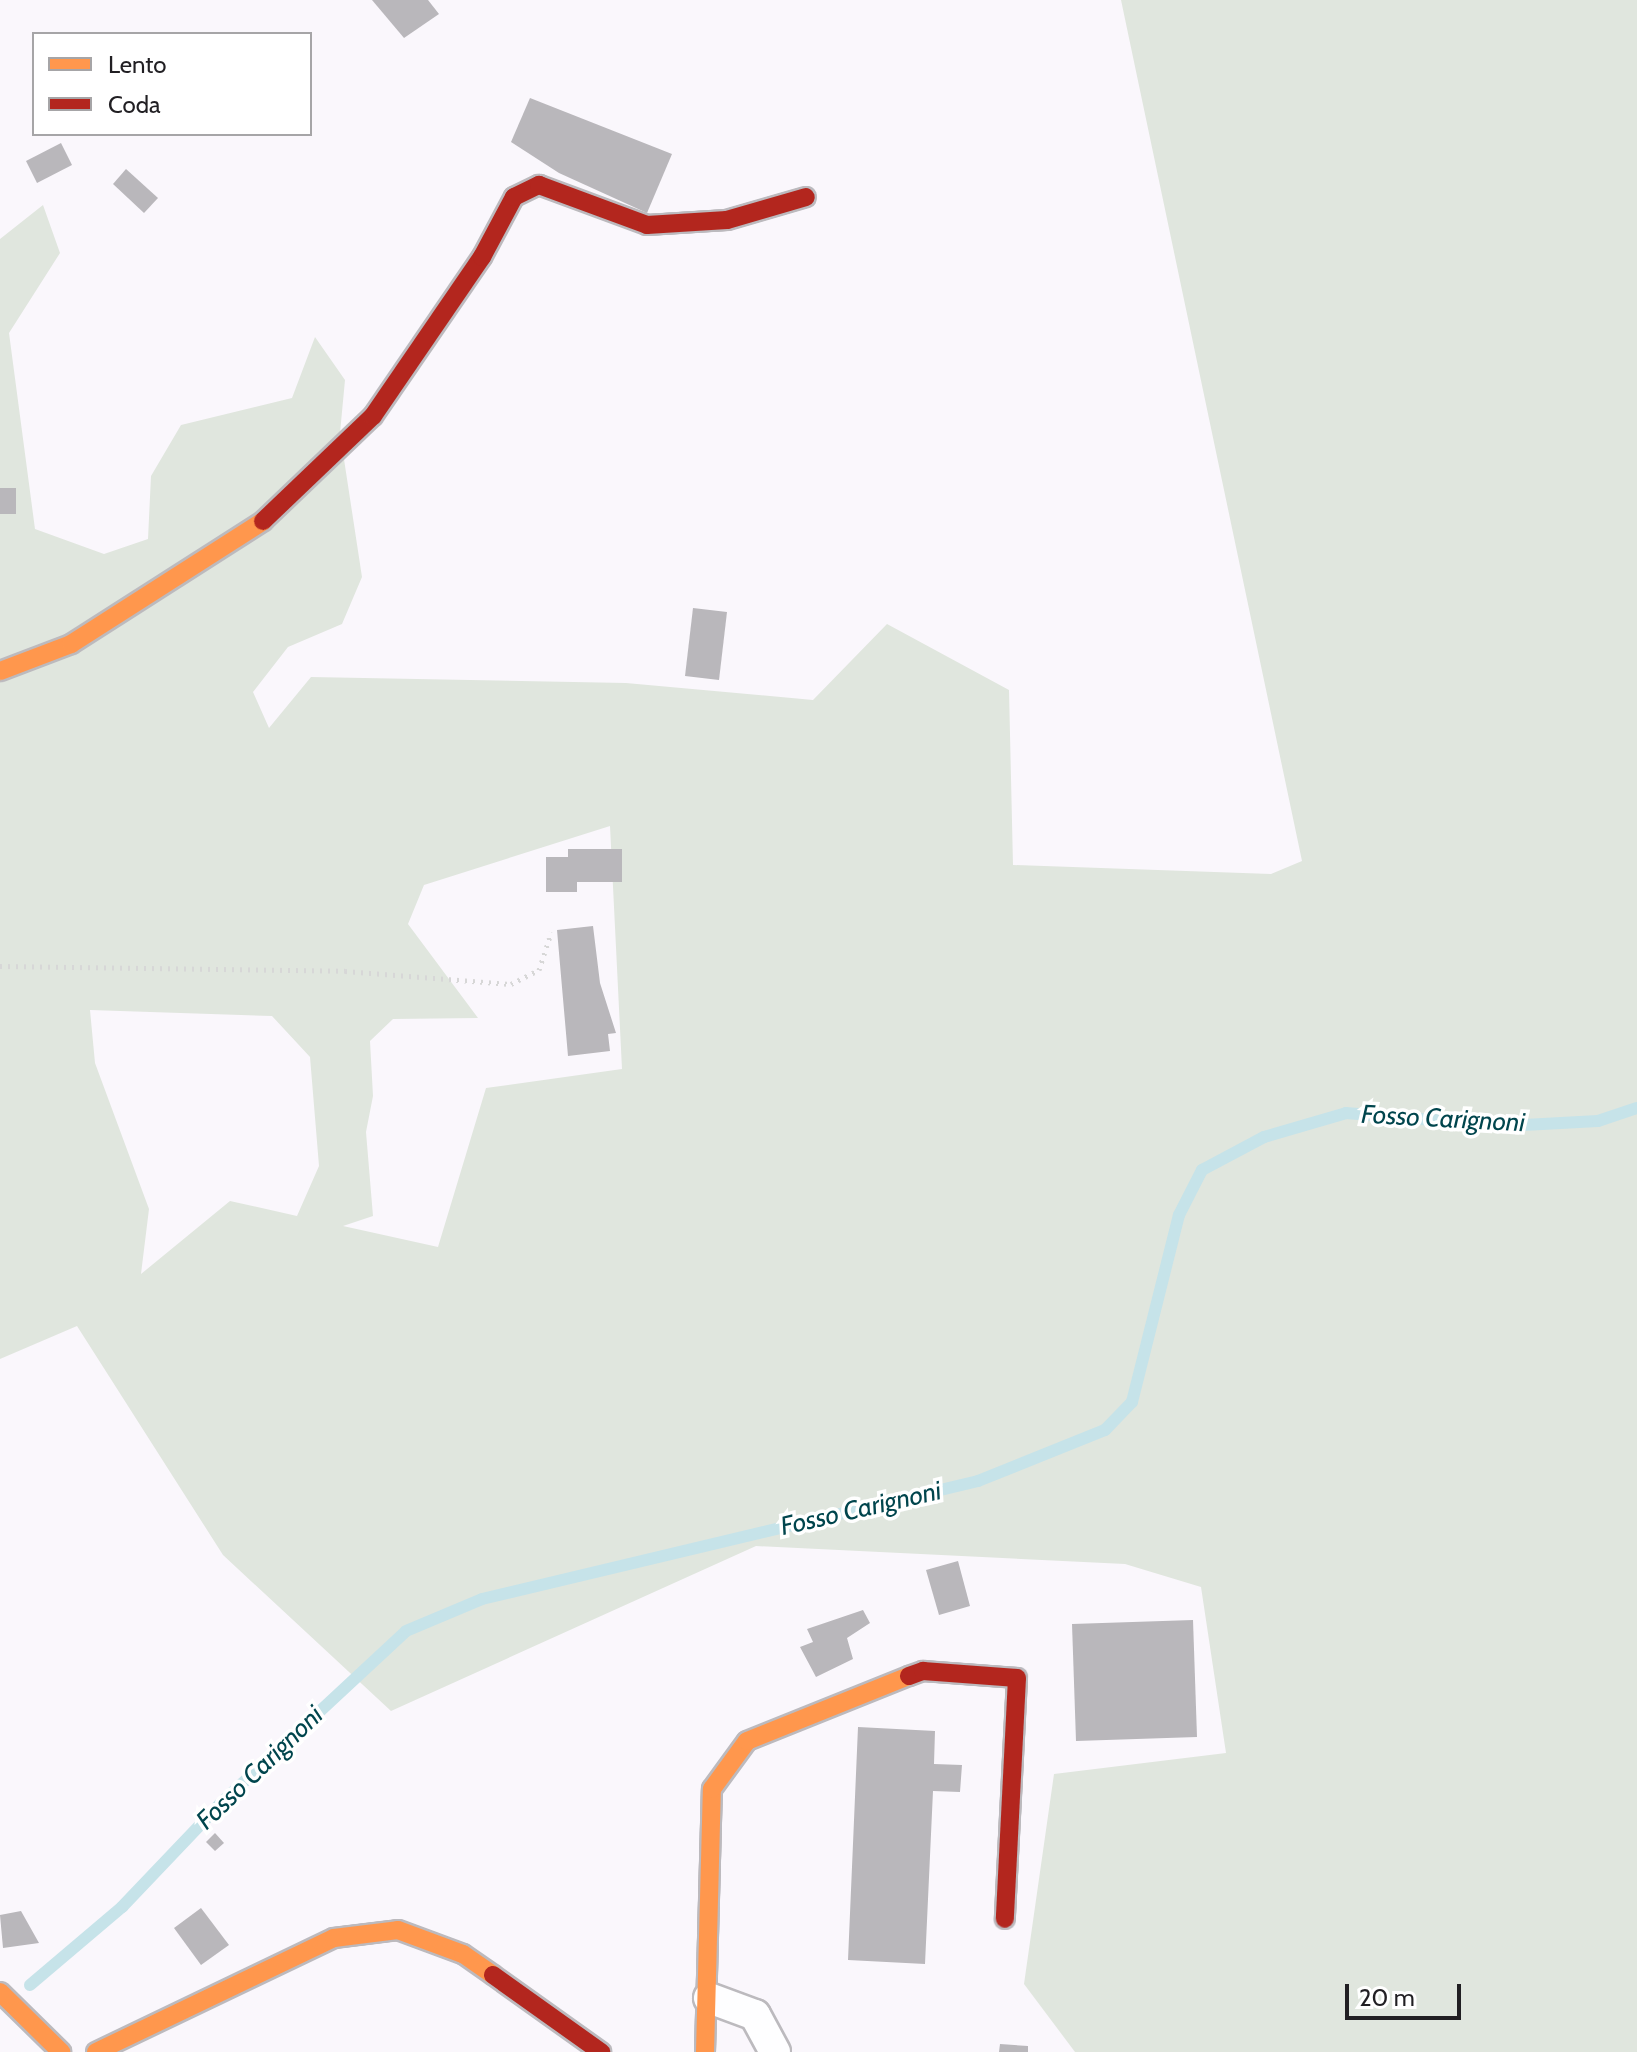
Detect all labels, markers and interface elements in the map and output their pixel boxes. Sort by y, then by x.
legend [32,32,312,136]
text: Lento [108,50,167,79]
text: Coda [108,90,161,119]
water label: Fosso Carignoni [1360,1099,1526,1139]
water label: Fosso Carignoni [778,1475,944,1543]
water label: Fosso Carignoni [190,1700,330,1836]
scale bar [1349,1968,1465,2018]
text: 20 m [1359,1983,1415,2012]

